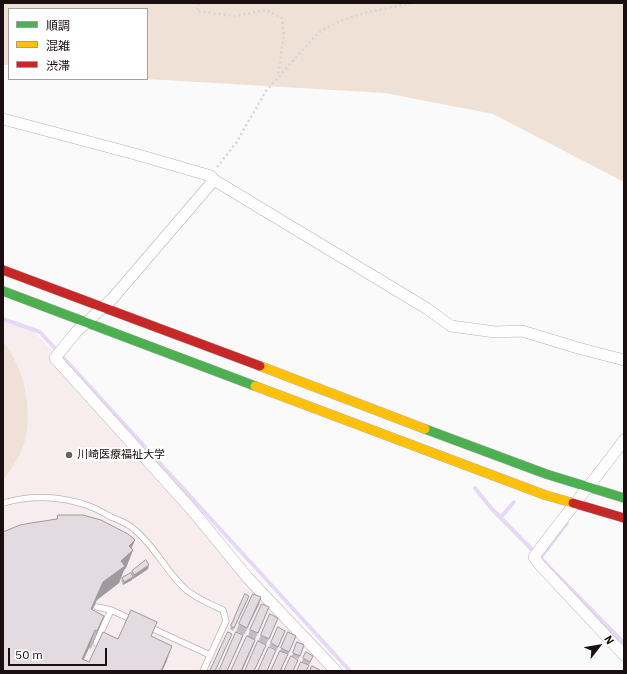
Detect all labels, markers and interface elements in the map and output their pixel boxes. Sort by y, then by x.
legend [8,8,148,80]
text: 順調 [46,18,70,33]
text: 混雑 [46,38,70,53]
text: 渋滞 [46,58,70,73]
place label: 川崎医療福祉大学 [77,448,165,462]
marker: 川崎医療福祉大学 [64,450,74,460]
north arrow [579,626,619,666]
text: N [601,633,617,647]
scale bar [10,640,109,666]
text: 50 m [15,647,43,662]

